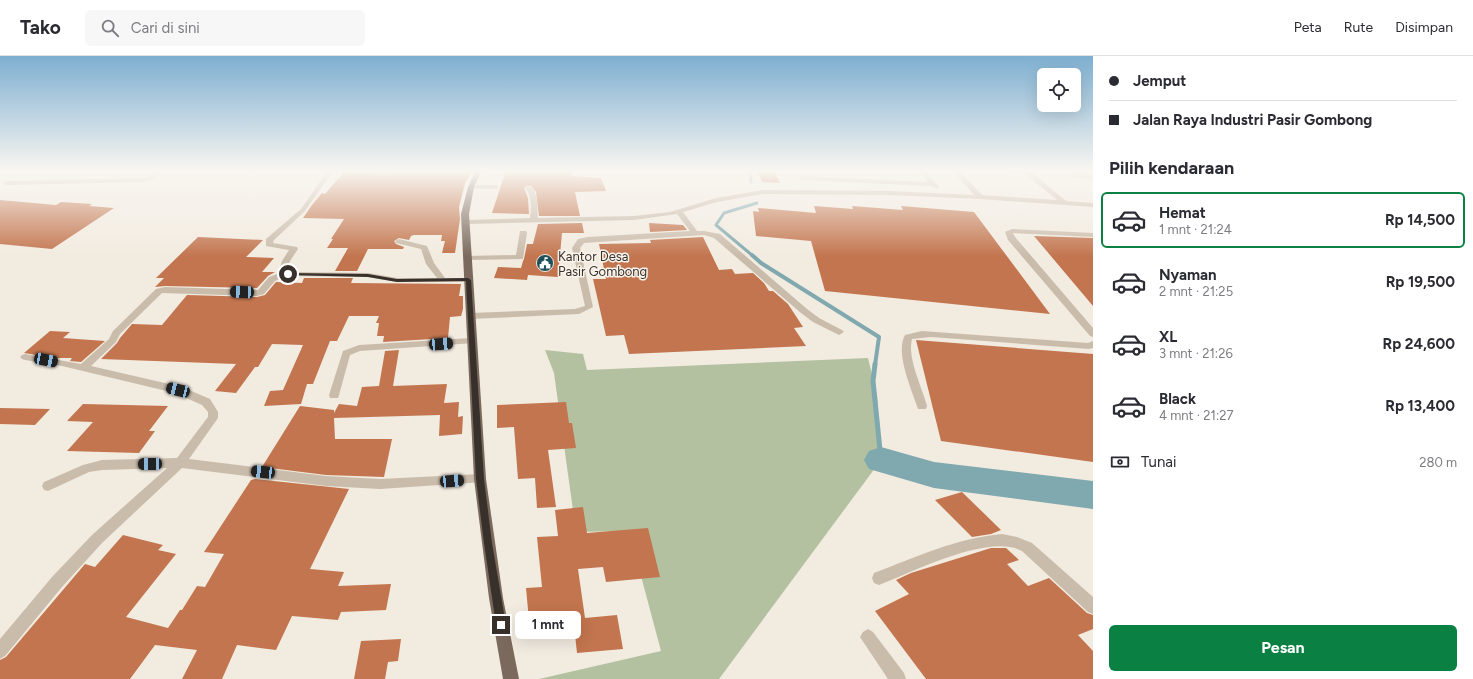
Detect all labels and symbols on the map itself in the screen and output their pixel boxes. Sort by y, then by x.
place label: Kantor Desa Pasir Gombong [558,249,647,279]
public building icon: Kantor Desa Pasir Gombong [535,253,555,273]
route start [279,265,297,283]
car [230,286,254,298]
car [429,337,453,351]
car [33,352,59,368]
car [165,381,191,399]
car [138,458,162,470]
car [250,465,276,479]
car [440,474,464,488]
callout: 1 mnt [515,611,581,639]
route end [492,616,510,634]

